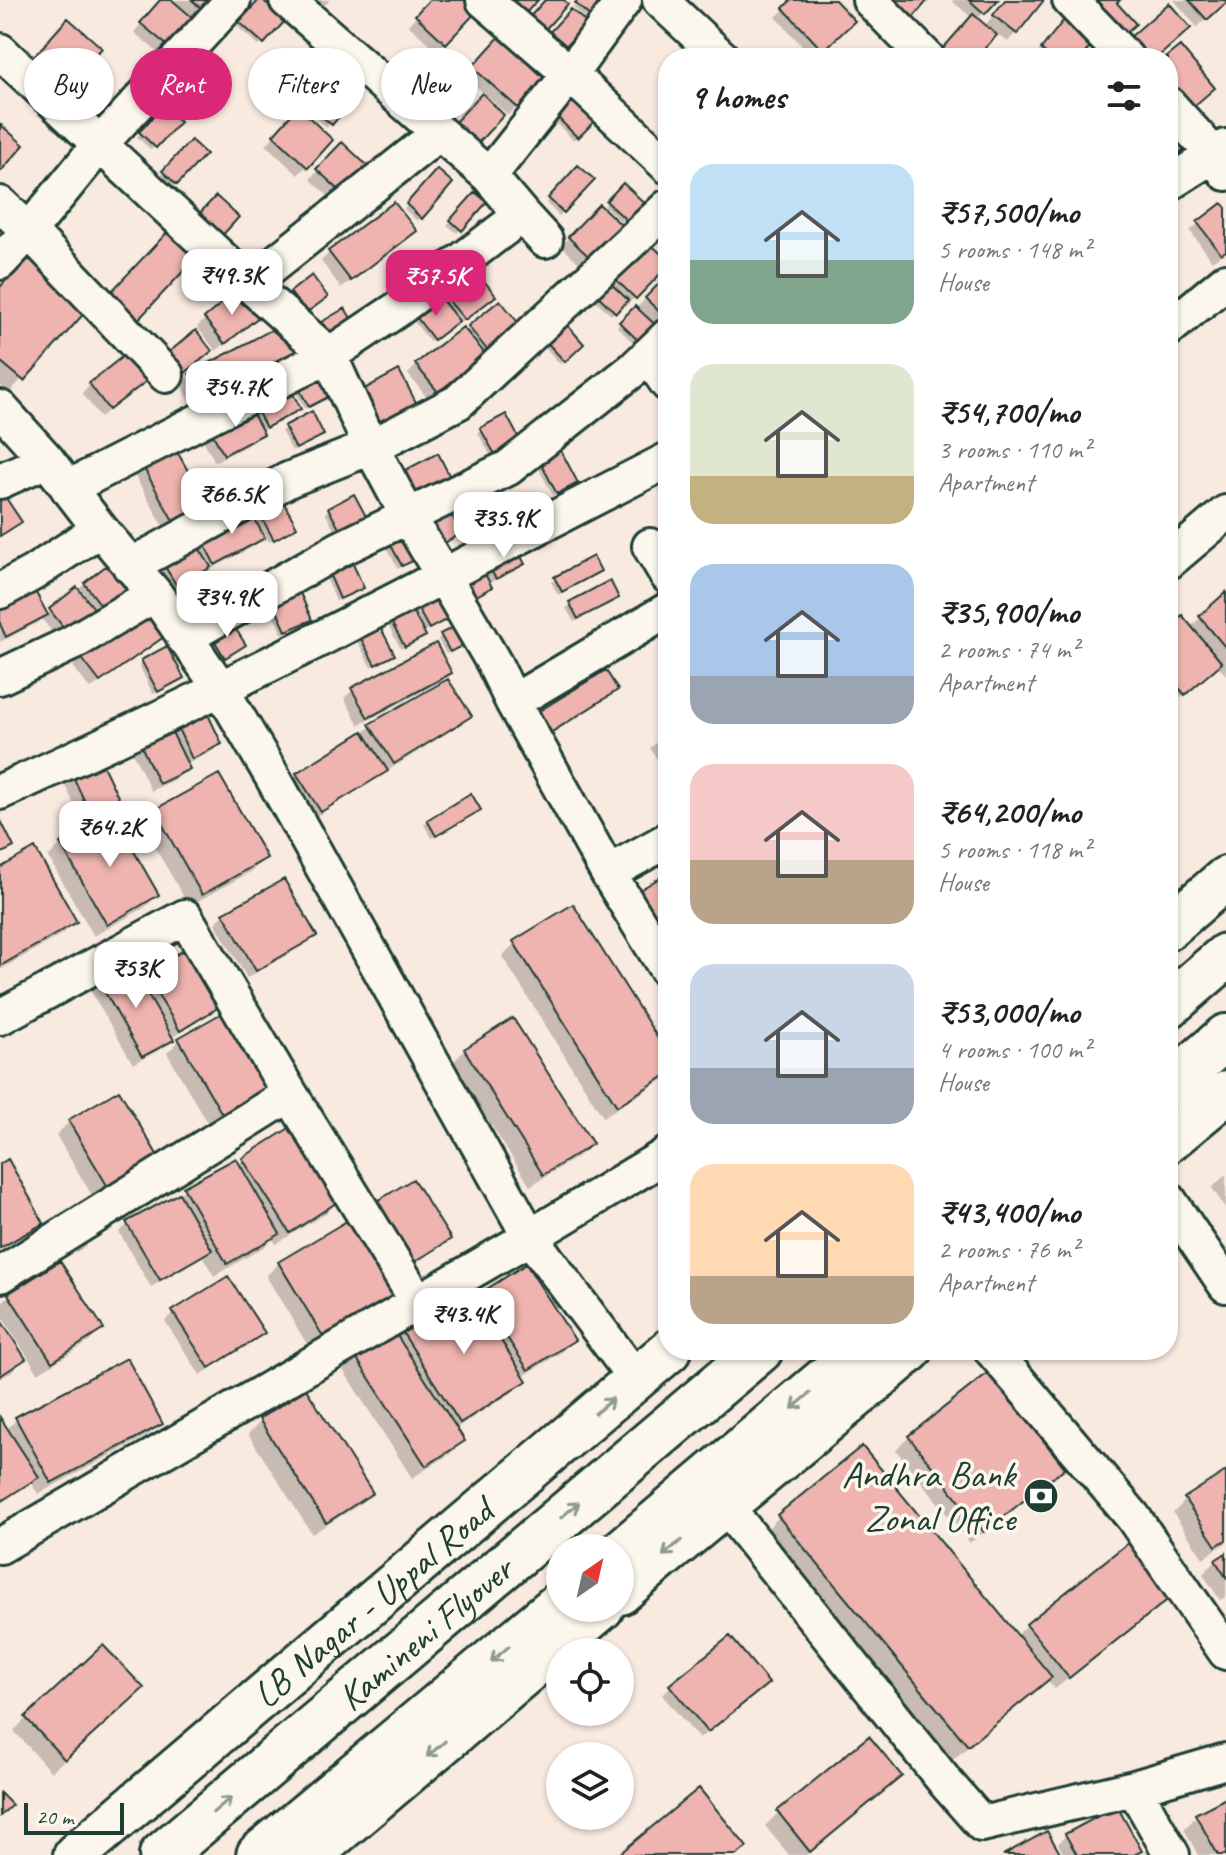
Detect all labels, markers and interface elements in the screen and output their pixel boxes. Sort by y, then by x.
chip: Buy [24,48,114,120]
chip: Rent [130,48,232,120]
chip: Filters [248,48,365,120]
chip: New [381,48,478,120]
icon: filters [1102,74,1146,118]
text: 9 homes [690,75,786,118]
text: ₹57,500/mo [938,190,1079,233]
icon: home [754,196,850,292]
text: 5 rooms · 148 m² [938,233,1090,266]
pin: ₹49.3K [167,249,297,317]
pin: ₹57.5K [371,250,501,318]
text: ₹49.3K [200,258,264,291]
text: ₹57.5K [404,259,468,292]
text: House [938,266,989,299]
pin: ₹54.7K [171,361,301,429]
text: ₹54.7K [204,370,268,403]
text: ₹54,700/mo [938,390,1079,433]
icon: home [754,396,850,492]
text: 3 rooms · 110 m² [938,433,1090,466]
text: Apartment [938,466,1034,499]
pin: ₹66.5K [167,468,297,536]
text: ₹66.5K [199,477,265,510]
pin: ₹35.9K [439,492,569,560]
text: ₹35.9K [472,501,536,534]
pin: ₹34.9K [162,571,292,639]
text: ₹34.9K [195,580,259,613]
text: ₹35,900/mo [938,590,1079,633]
icon: home [754,596,850,692]
text: 2 rooms · 74 m² [938,633,1079,666]
text: Apartment [938,666,1034,699]
text: ₹64,200/mo [938,790,1081,833]
icon: home [754,796,850,892]
pin: ₹64.2K [45,801,175,869]
text: ₹64.2K [77,810,143,843]
text: 5 rooms · 118 m² [938,833,1090,866]
text: House [938,866,989,899]
pin: ₹53K [89,942,183,1010]
text: ₹53K [112,951,160,984]
text: ₹53,000/mo [938,990,1080,1033]
icon: home [754,996,850,1092]
text: 4 rooms · 100 m² [938,1033,1090,1066]
text: House [938,1066,989,1099]
text: ₹43,400/mo [938,1190,1080,1233]
icon: home [754,1196,850,1292]
text: 2 rooms · 76 m² [938,1233,1079,1266]
text: Apartment [938,1266,1034,1299]
pin: ₹43.4K [399,1288,529,1356]
text: ₹43.4K [431,1297,497,1330]
one-way arrow [791,1391,812,1409]
one-way arrow [593,1397,614,1415]
place label: Andhra Bank Zonal Office [842,1451,1018,1542]
bank icon: Andhra Bank Zonal Office [1022,1477,1060,1515]
street label: LB Nagar - Uppal Road [243,1484,507,1718]
one-way arrow [559,1501,580,1519]
north arrow [546,1534,634,1622]
map controls [546,1534,634,1830]
one-way arrow [663,1539,683,1557]
street label: Kamineni Flyover [328,1543,526,1721]
button: locate [546,1638,634,1726]
one-way arrow [490,1645,511,1663]
one-way arrow [426,1740,447,1758]
button: layers [546,1742,634,1830]
one-way arrow [211,1796,232,1814]
scale bar [24,1799,124,1835]
text: 20 m [36,1803,73,1831]

